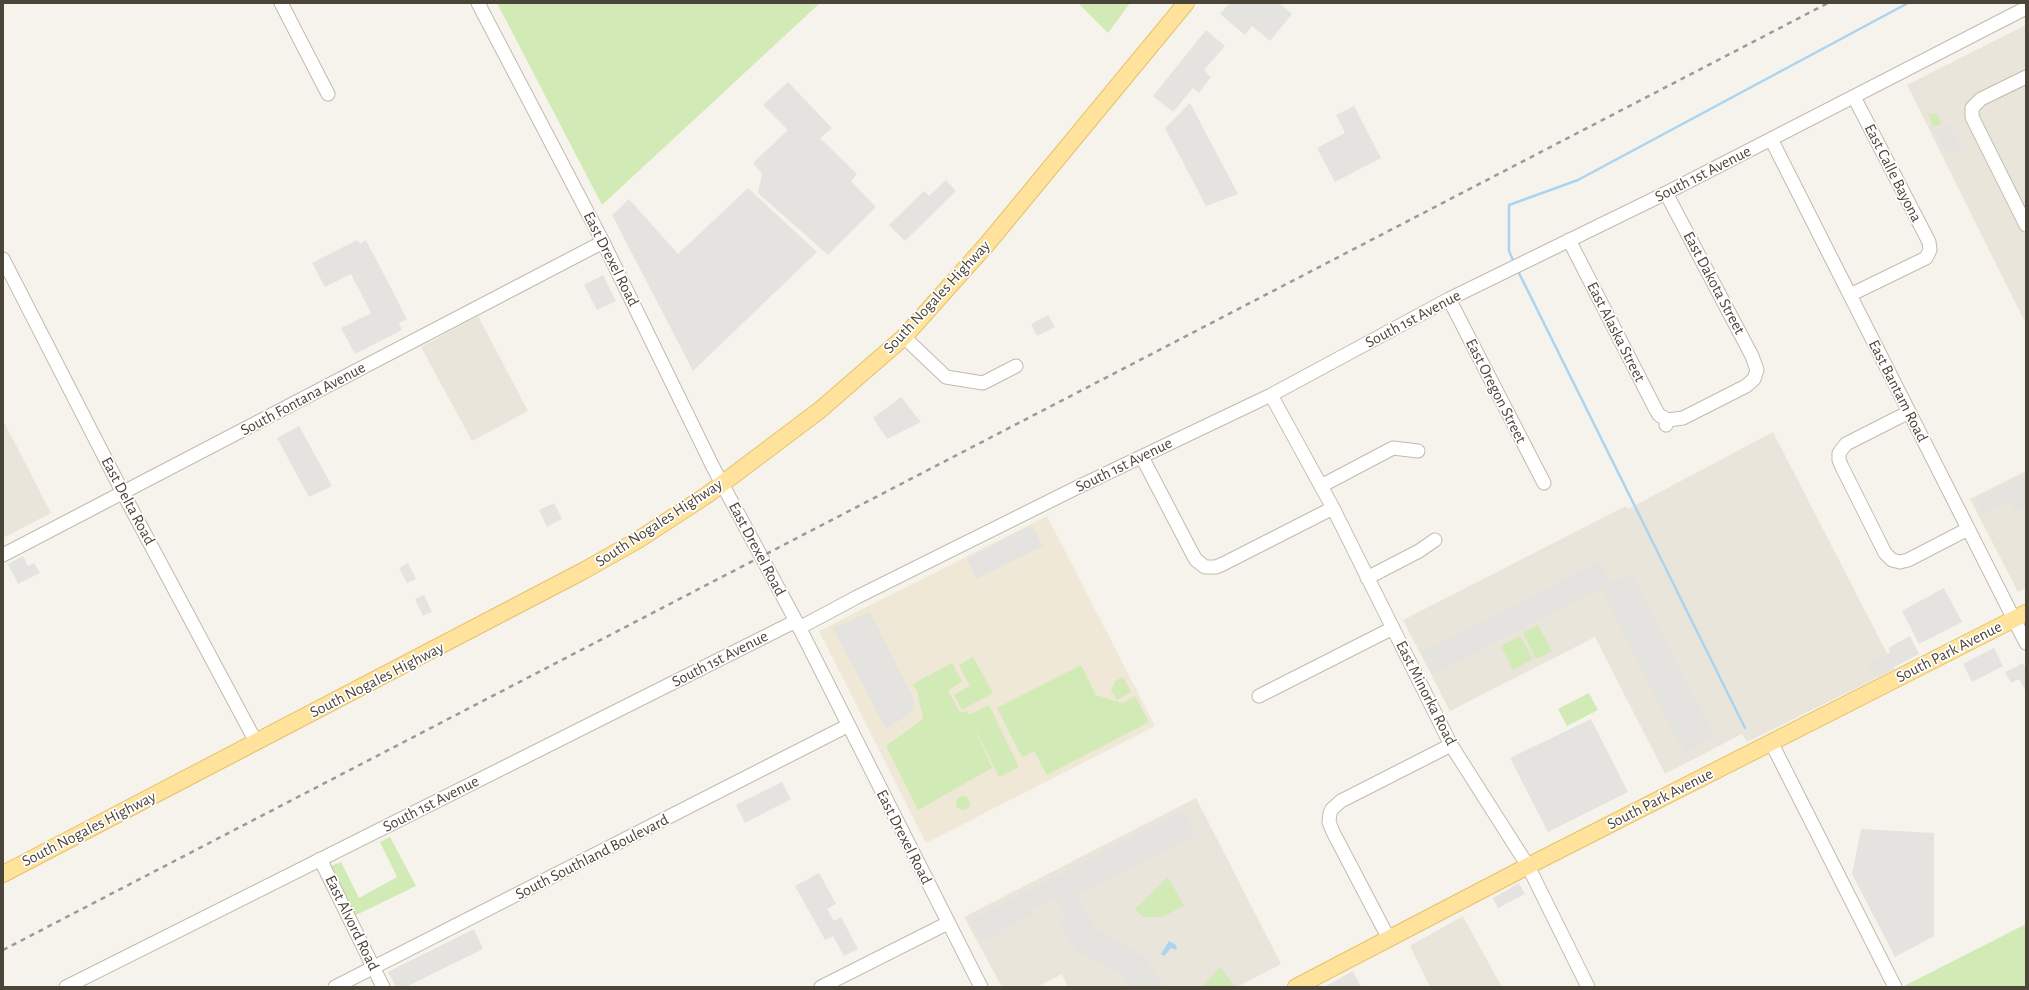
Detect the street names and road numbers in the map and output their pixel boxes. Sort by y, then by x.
street label: East Calle Bayona [1860,121,1926,225]
street label: South 1st Avenue [1652,142,1754,206]
street label: East Drexel Road [579,208,643,310]
street label: East Dakota Street [1679,228,1749,338]
street label: South Nogales Highway [880,236,994,358]
street label: East Alaska Street [1583,279,1649,385]
street label: South 1st Avenue [1362,286,1464,352]
street label: East Oregon Street [1461,335,1531,447]
street label: East Bantam Road [1864,337,1932,445]
street label: South Fontana Avenue [237,358,369,440]
street label: South 1st Avenue [1073,433,1175,497]
street label: East Delta Road [97,454,159,548]
street label: South Nogales Highway [592,475,726,571]
street label: East Drexel Road [724,499,790,599]
street label: South Park Avenue [1893,617,2005,687]
street label: South 1st Avenue [669,627,771,691]
street label: East Minorka Road [1391,637,1461,749]
street label: South Nogales Highway [307,638,447,722]
street label: South Park Avenue [1604,764,1716,834]
street label: South 1st Avenue [380,772,482,836]
street label: East Drexel Road [872,786,936,888]
street label: South Nogales Highway [19,787,159,871]
street label: South Southland Boulevard [512,810,672,904]
street label: East Alvord Road [321,872,383,974]

